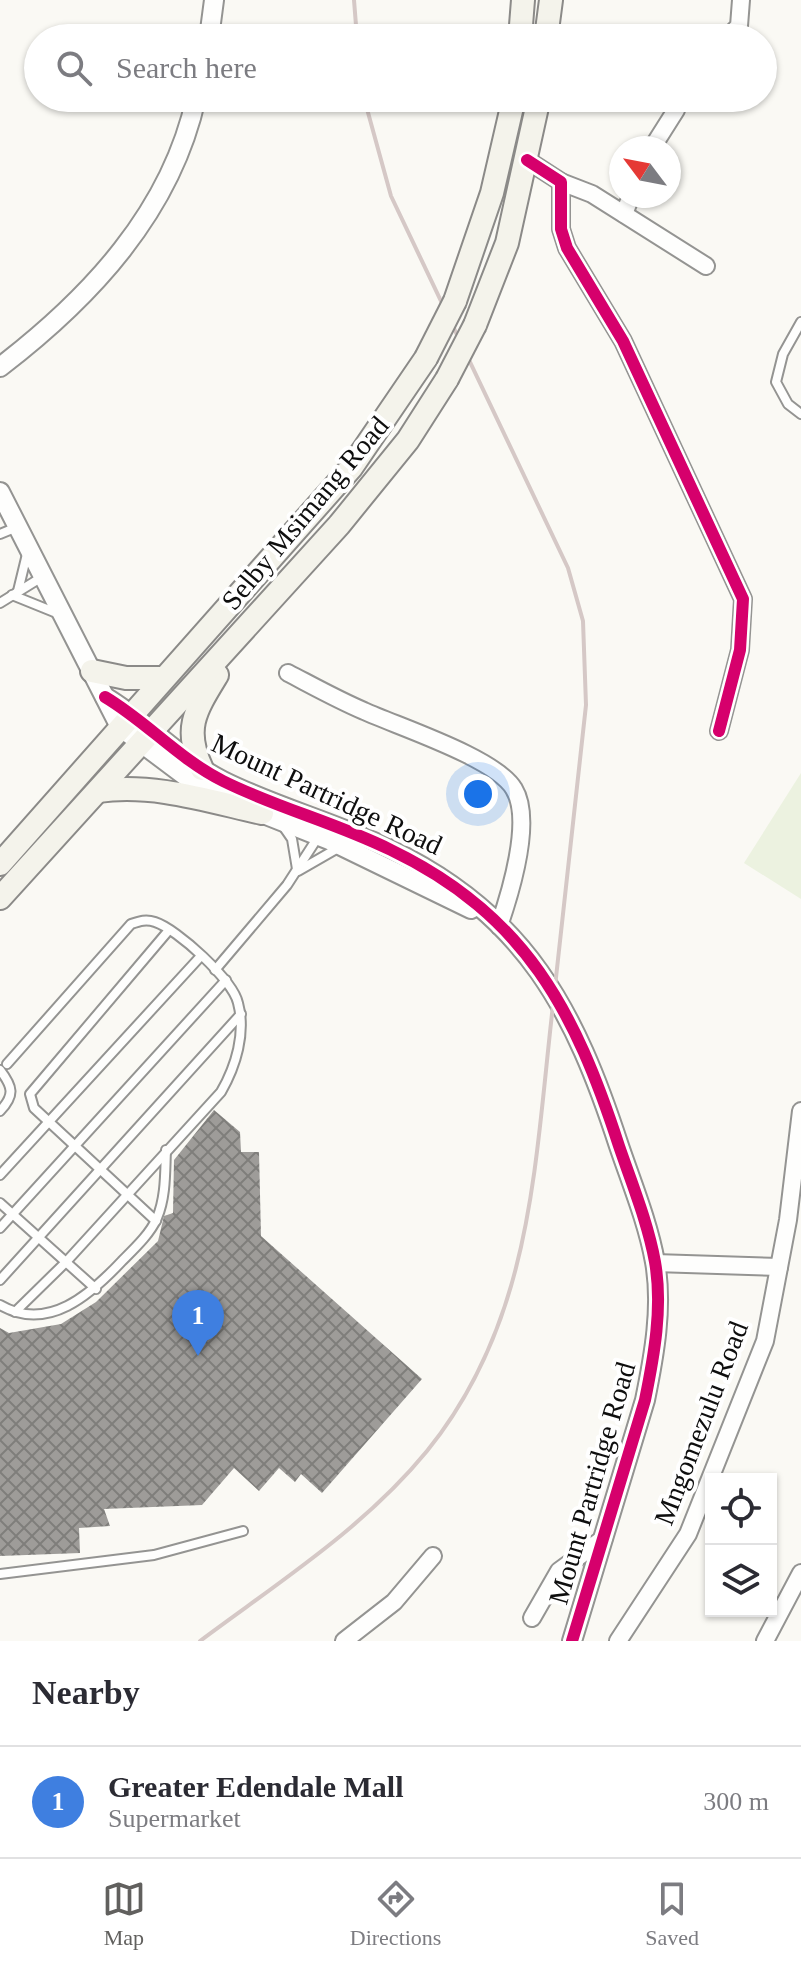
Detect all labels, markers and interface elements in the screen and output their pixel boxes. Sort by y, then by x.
search box [24,24,777,112]
icon: search [52,46,96,90]
text: Search here [116,51,257,84]
north arrow [609,136,681,208]
street label: Selby Msimang Road [215,410,395,616]
street label: Mount Partridge Road [207,727,447,861]
your location [458,774,498,814]
pin: 1 [172,1290,224,1356]
street label: Mngomezulu Road [648,1317,754,1529]
street label: Mount Partridge Road [543,1358,641,1608]
map controls [705,1473,777,1617]
button: locate [705,1473,777,1545]
button: layers [705,1545,777,1617]
text: Nearby [32,1674,140,1711]
text: Greater Edendale Mall [108,1770,404,1803]
text: 1 [52,1787,65,1816]
text: 300 m [703,1787,769,1816]
text: Supermarket [108,1804,241,1833]
tab: Map [102,1877,146,1951]
tab: Directions [350,1877,441,1951]
tab: Saved [645,1877,699,1951]

